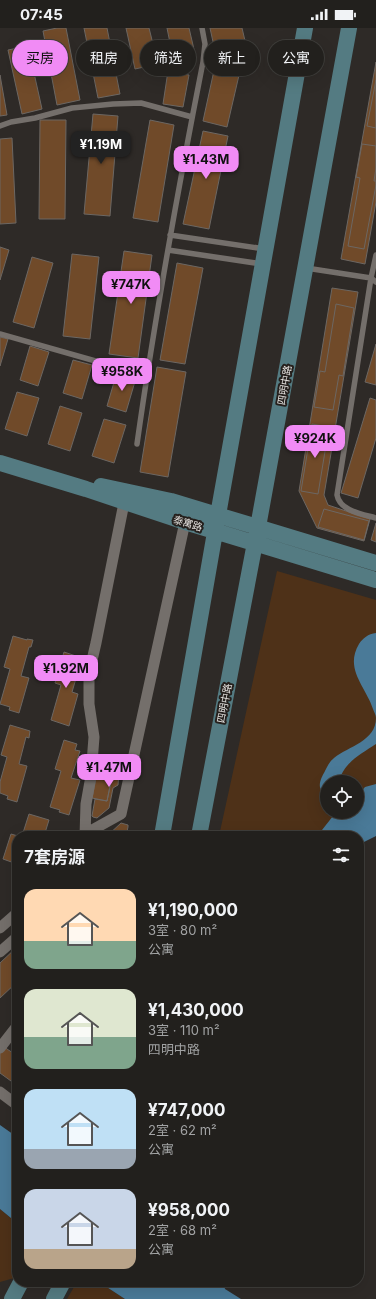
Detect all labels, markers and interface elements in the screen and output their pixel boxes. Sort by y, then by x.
text: 07:45 [20,5,63,24]
chip: 买房 [12,40,68,76]
chip: 租房 [76,40,132,76]
chip: 筛选 [140,40,196,76]
chip: 新上 [204,40,260,76]
chip: 公寓 [268,40,324,76]
pin: ¥1.19M [68,131,134,165]
text: ¥1.19M [80,136,122,152]
pin: ¥1.43M [173,146,239,180]
text: ¥1.43M [183,151,229,167]
pin: ¥747K [103,271,159,305]
text: ¥747K [111,276,151,292]
pin: ¥958K [94,358,150,392]
text: ¥958K [101,363,143,379]
street label: 四明中路 [275,364,293,406]
pin: ¥924K [287,425,343,459]
text: ¥924K [294,430,336,446]
street label: 泰寓路 [172,513,204,533]
pin: ¥1.92M [33,655,99,689]
text: ¥1.92M [43,660,89,676]
street label: 四明中路 [214,682,234,724]
pin: ¥1.47M [76,754,142,788]
text: ¥1.47M [86,759,132,775]
map controls [320,775,364,819]
button: locate [320,775,364,819]
icon: filters [330,844,352,866]
text: 7套房源 [24,847,85,867]
text: ¥1,190,000 [148,900,238,920]
icon: home [56,905,104,953]
text: 3室 · 80 m² [148,922,217,938]
text: 公寓 [148,941,174,957]
text: ¥1,430,000 [148,1000,244,1020]
icon: home [56,1005,104,1053]
text: 3室 · 110 m² [148,1022,220,1038]
text: 四明中路 [148,1041,200,1057]
text: ¥747,000 [148,1100,225,1120]
icon: home [56,1105,104,1153]
text: 2室 · 62 m² [148,1122,217,1138]
text: 公寓 [148,1141,174,1157]
text: ¥958,000 [148,1200,230,1220]
icon: home [56,1205,104,1253]
text: 2室 · 68 m² [148,1222,217,1238]
text: 公寓 [148,1241,174,1257]

